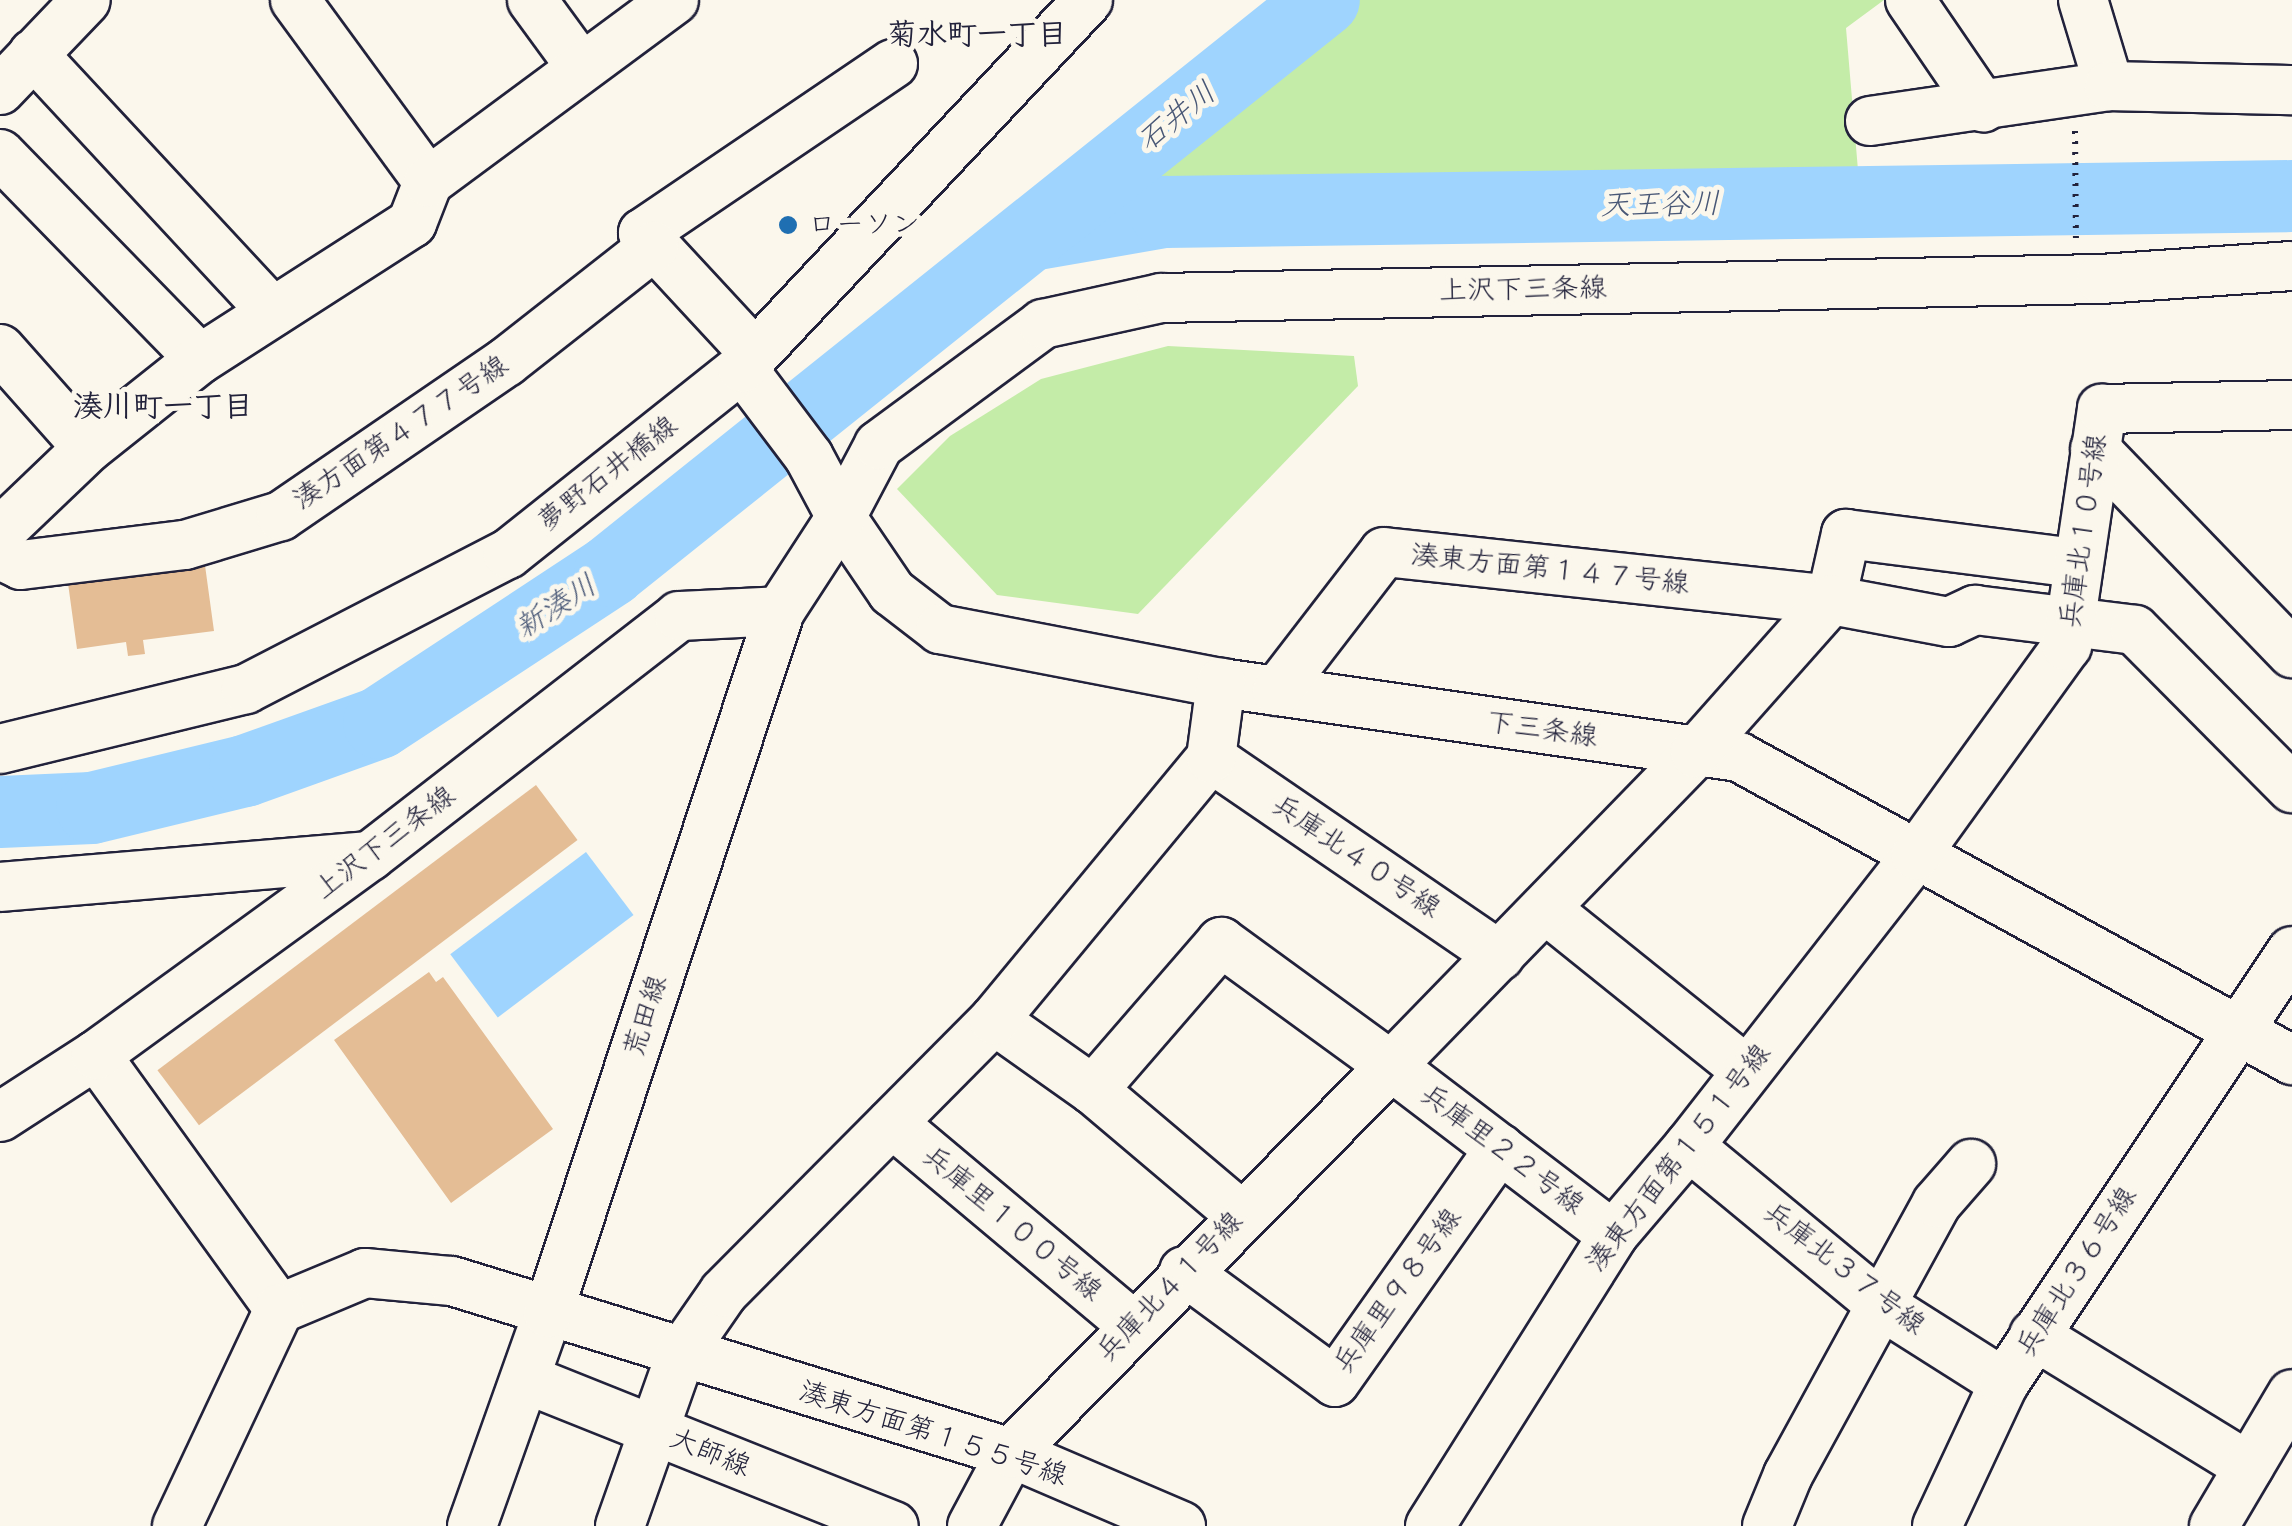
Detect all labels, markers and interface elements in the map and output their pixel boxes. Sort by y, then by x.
district label: 菊水町一丁目 [887,17,1067,53]
water label: 石井川 [1131,75,1223,159]
water label: 天王谷川 [1600,186,1720,224]
place label: ローソン [808,208,920,242]
marker: ローソン [777,214,799,236]
street label: 上沢下三条線 [1439,272,1607,308]
street label: 湊方面第４７７号線 [287,349,515,517]
district label: 湊川町一丁目 [73,389,253,425]
street label: 夢野石井橋線 [531,409,685,539]
street label: 兵庫北１０号線 [2054,432,2114,630]
street label: 湊東方面第１４７号線 [1409,539,1691,601]
water label: 新湊川 [508,567,604,647]
street label: 下三条線 [1484,706,1600,754]
street label: 上沢下三条線 [308,779,462,907]
street label: 兵庫北４０号線 [1265,788,1447,926]
street label: 荒田線 [617,971,675,1061]
street label: 湊東方面第１５１号線 [1580,1037,1778,1279]
street label: 兵庫里２２号線 [1414,1078,1590,1222]
street label: 兵庫里１００号線 [915,1139,1109,1309]
street label: 兵庫北３６号線 [2010,1181,2144,1363]
street label: 兵庫北３７号線 [1756,1195,1932,1343]
street label: 兵庫里９８号線 [1327,1202,1469,1380]
street label: 兵庫北４１号線 [1090,1205,1250,1369]
street label: 湊東方面第１５５号線 [795,1375,1071,1493]
street label: 大師線 [665,1422,755,1484]

